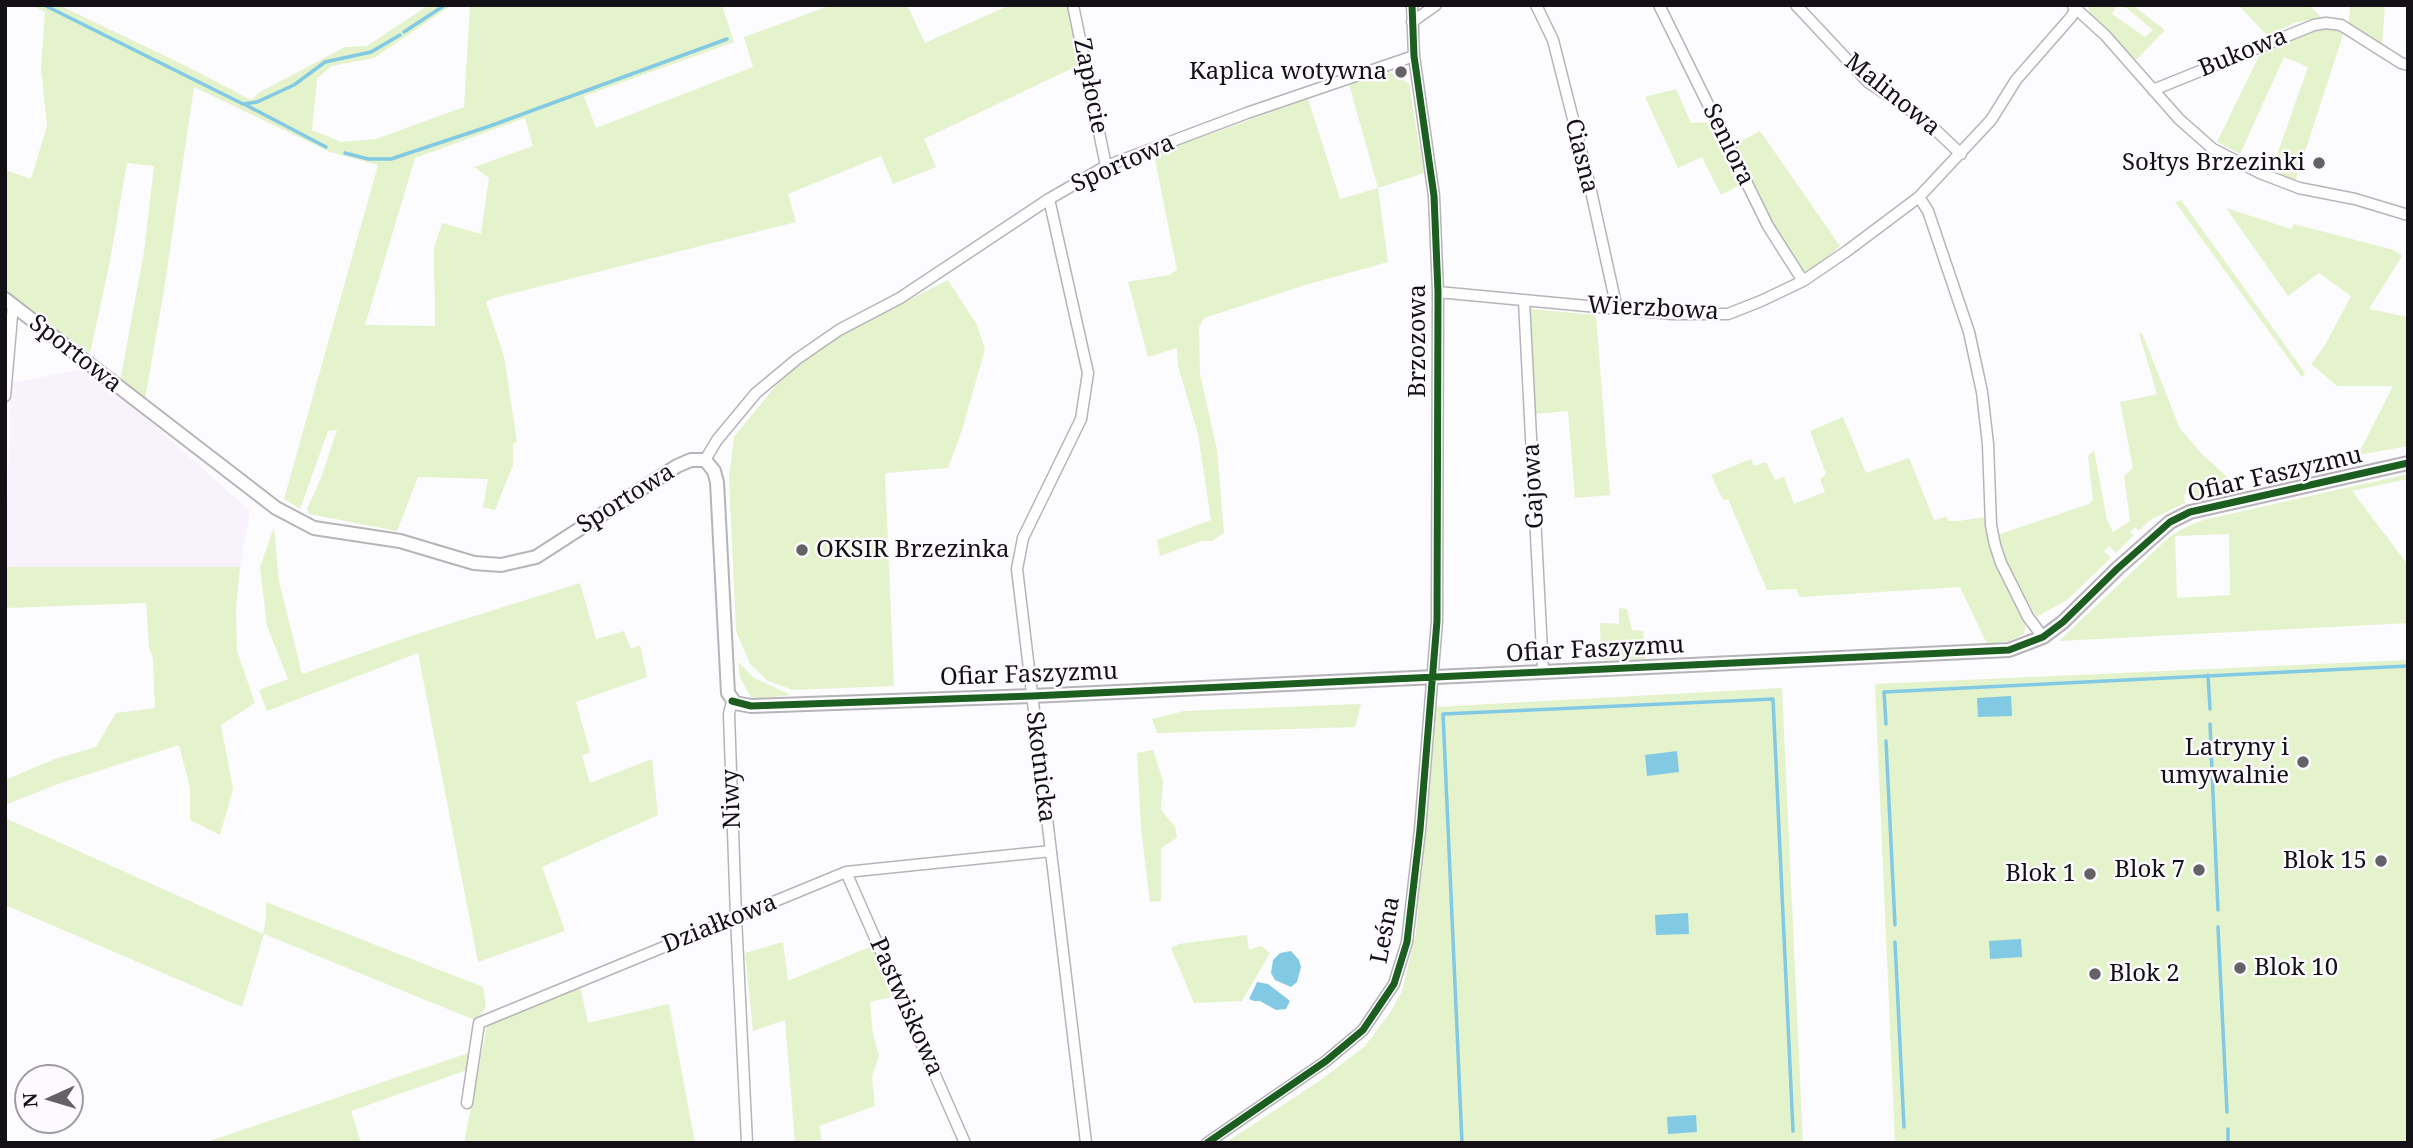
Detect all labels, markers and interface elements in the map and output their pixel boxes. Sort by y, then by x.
street label: Bukowa [2195,22,2291,84]
street label: Zapłocie [1067,36,1113,136]
street label: Malinowa [1838,48,1946,142]
place label: Kaplica wotywna [1189,58,1387,86]
marker: Kaplica wotywna [1393,64,1409,80]
street label: Seniora [1696,99,1760,191]
street label: Ciasna [1558,116,1604,196]
street label: Sportowa [1067,129,1179,199]
place label: Sołtys Brzezinki [2122,149,2305,177]
marker: Sołtys Brzezinki [2311,155,2327,171]
street label: Brzozowa [1404,284,1432,398]
street label: Wierzbowa [1586,291,1720,327]
street label: Sportowa [23,309,127,399]
street label: Ofiar Faszyzmu [2185,441,2365,509]
street label: Gajowa [1517,442,1551,530]
street label: Sportowa [572,458,680,540]
place label: OKSIR Brzezinka [816,536,1010,564]
marker: OKSIR Brzezinka [794,542,810,558]
street label: Ofiar Faszyzmu [1505,631,1685,669]
street label: Ofiar Faszyzmu [939,657,1119,693]
street label: Skotnicka [1019,710,1061,824]
place label: Latryny i umywalnie [2160,734,2289,790]
marker: Latryny i umywalnie [2295,754,2311,770]
street label: Niwy [717,768,747,830]
place label: Blok 15 [2283,847,2367,875]
marker: Blok 15 [2373,853,2389,869]
place label: Blok 7 [2114,856,2185,884]
place label: Blok 1 [2005,860,2076,888]
marker: Blok 7 [2191,862,2207,878]
marker: Blok 1 [2082,866,2098,882]
street label: Działkowa [659,888,781,960]
street label: Leśna [1365,894,1407,966]
street label: Pastwiskowa [863,934,949,1080]
place label: Blok 10 [2254,954,2338,982]
place label: Blok 2 [2109,960,2180,988]
marker: Blok 10 [2232,960,2248,976]
marker: Blok 2 [2087,966,2103,982]
north arrow [14,1064,84,1134]
text: N [17,1092,44,1109]

